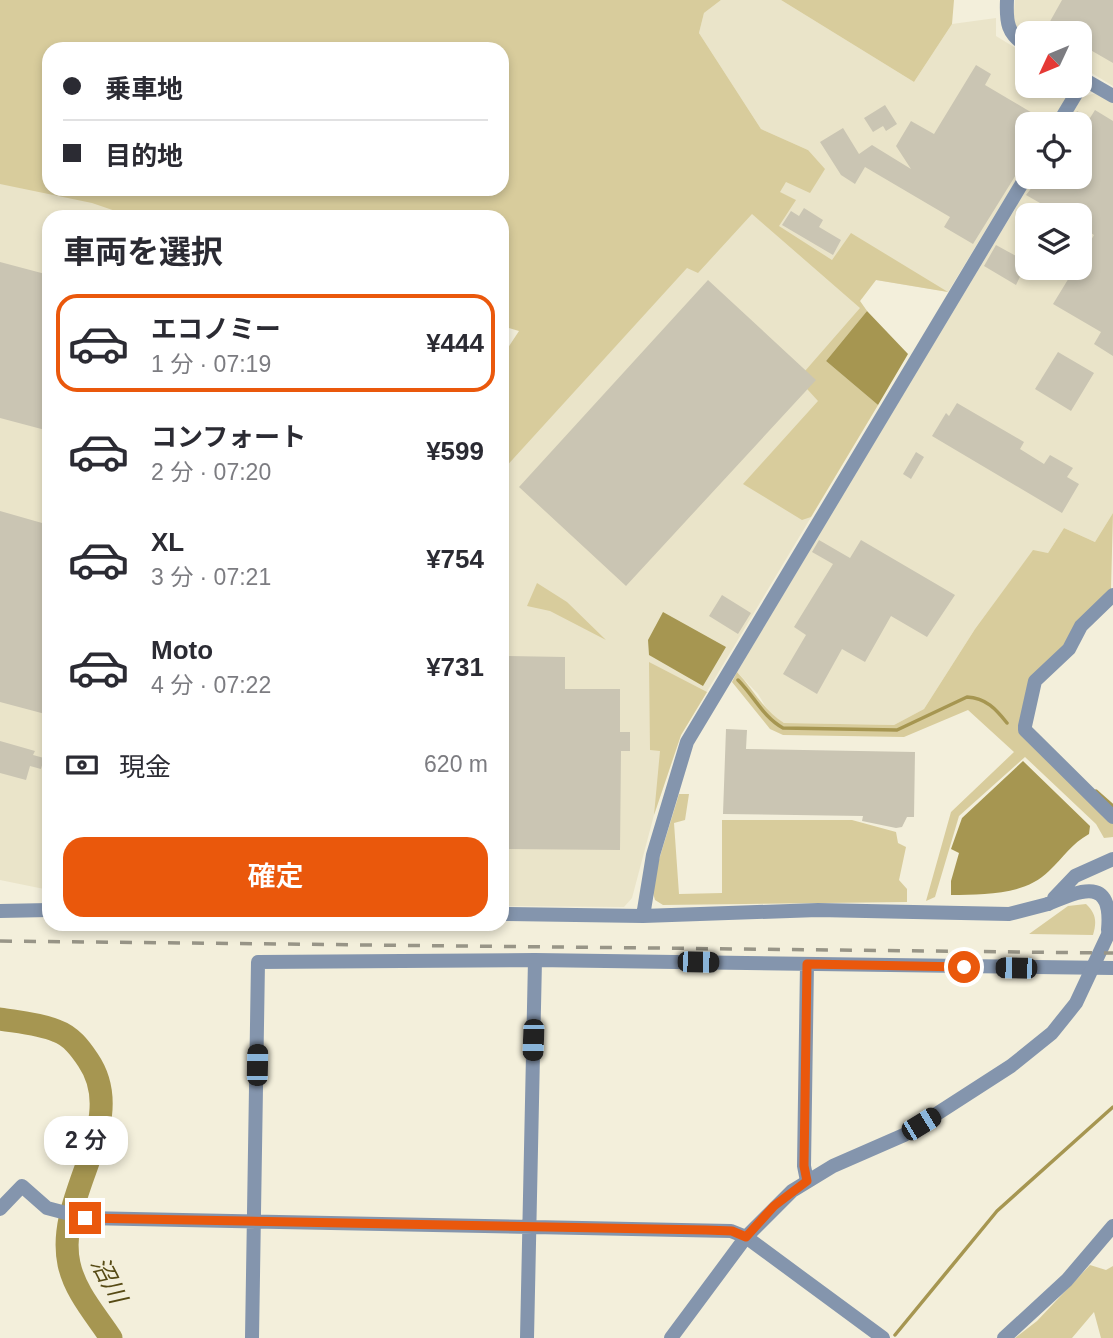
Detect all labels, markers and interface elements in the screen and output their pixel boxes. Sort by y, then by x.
north arrow [1015,21,1092,98]
map controls [1015,21,1092,280]
text: 乗車地 [105,74,183,104]
button: locate [1015,112,1092,189]
text: 目的地 [105,141,183,171]
button: layers [1015,203,1092,280]
text: 車両を選択 [63,234,223,270]
icon: car [67,312,130,375]
text: エコノミー [151,314,281,344]
text: ¥444 [426,328,484,358]
text: 1 分 · 07:19 [151,351,271,377]
icon: car [67,420,130,483]
text: コンフォート [151,422,306,452]
text: ¥599 [426,436,484,466]
text: 2 分 · 07:20 [151,459,271,485]
text: XL [151,527,184,557]
icon: car [67,528,130,591]
text: ¥754 [426,544,484,574]
text: 3 分 · 07:21 [151,564,271,590]
text: Moto [151,635,213,665]
icon: car [67,636,130,699]
text: ¥731 [426,652,484,682]
text: 4 分 · 07:22 [151,672,271,698]
icon: cash [63,746,101,784]
text: 620 m [424,751,488,777]
text: 現金 [119,752,171,782]
button: 確定 [63,837,488,917]
car [677,951,720,973]
route start [948,951,980,983]
car [995,957,1038,979]
car [522,1019,545,1061]
car [247,1044,268,1086]
car [898,1104,945,1144]
callout: 2 分 [43,1116,127,1166]
text: 2 分 [65,1127,107,1153]
route end [69,1202,101,1234]
water label: 沼川 [86,1252,133,1310]

